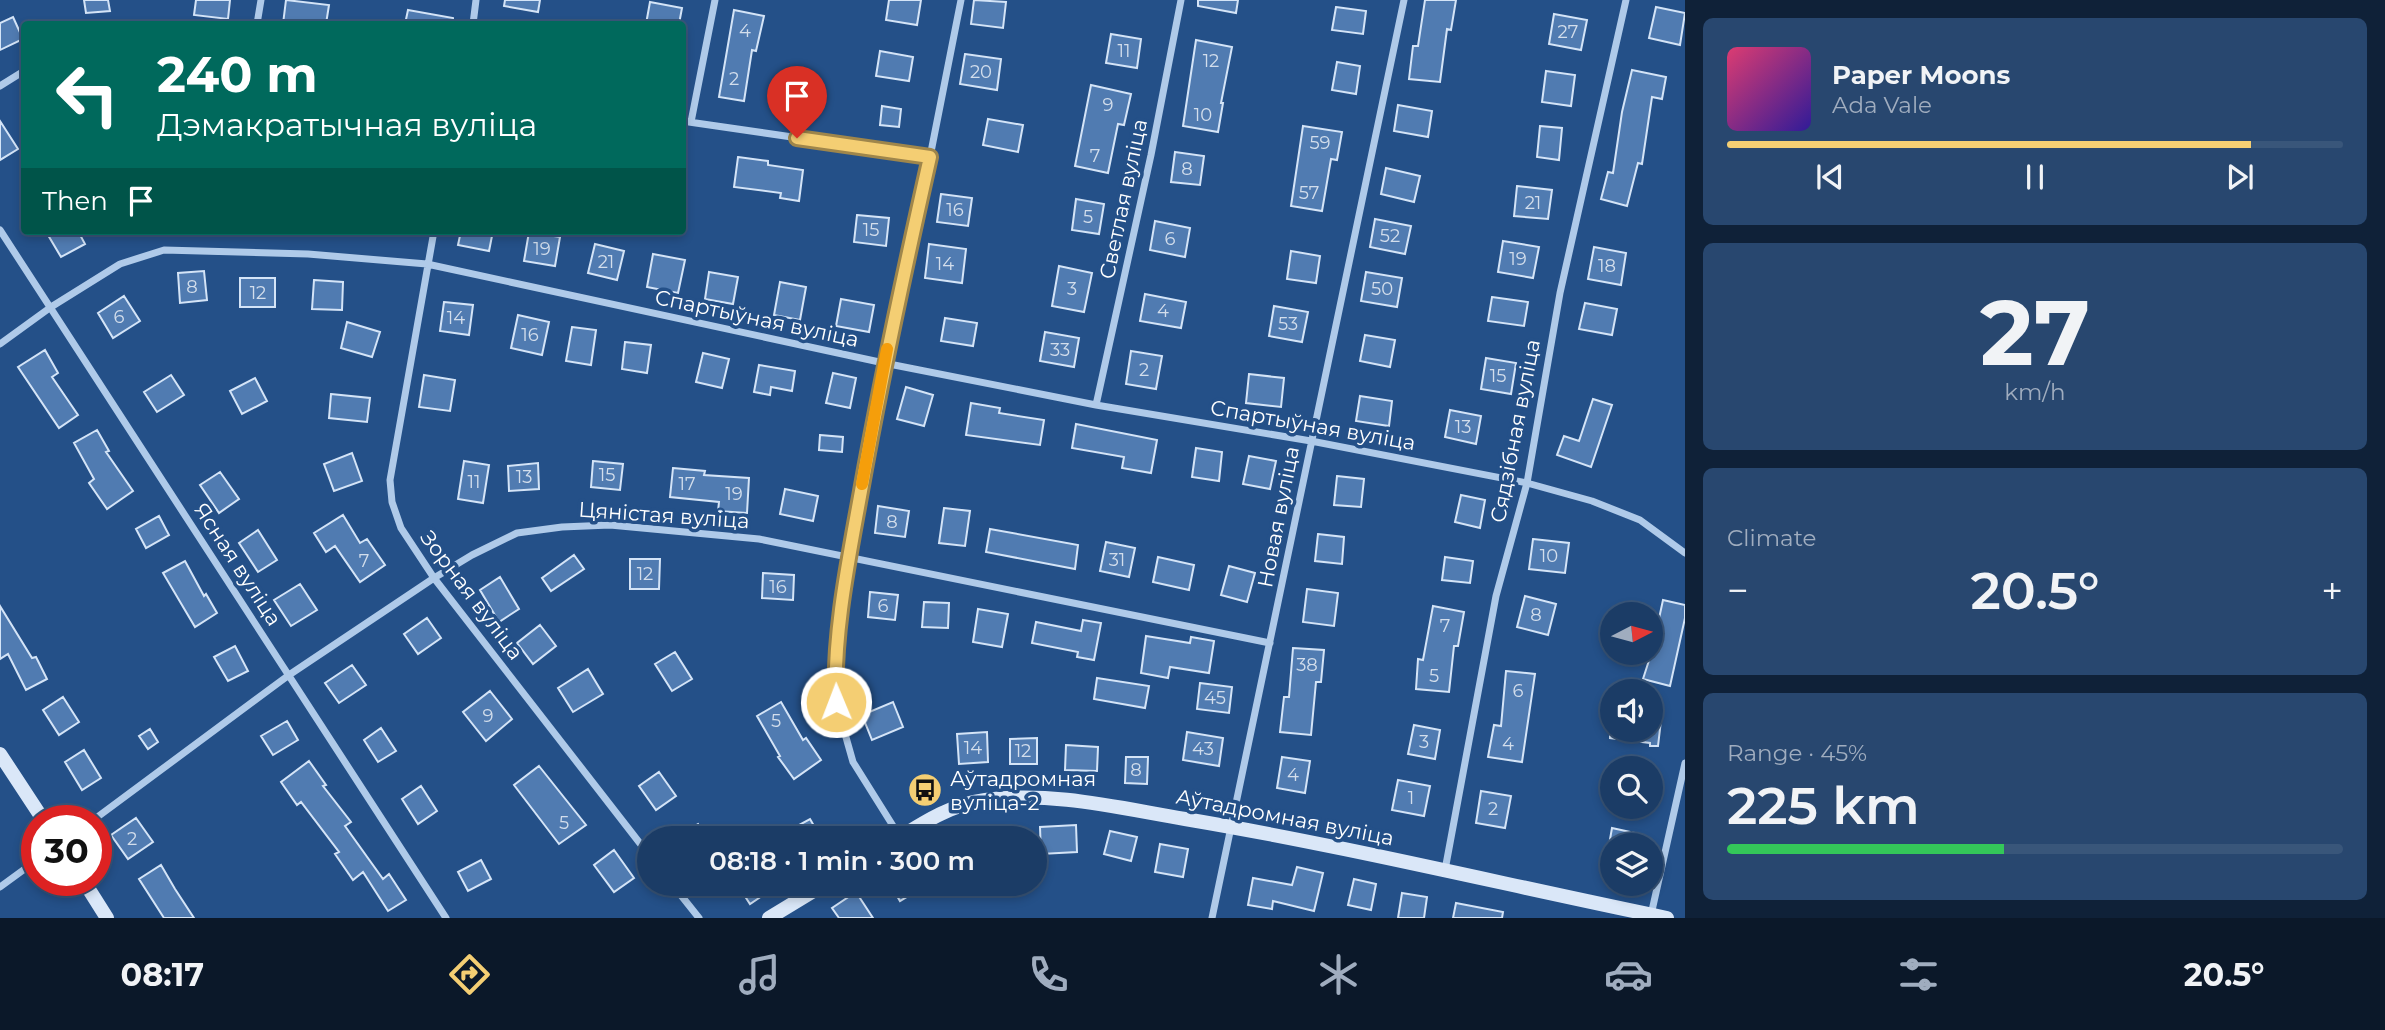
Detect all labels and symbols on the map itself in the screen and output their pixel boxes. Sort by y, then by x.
house number: 4 [739,20,751,42]
house number: 27 [1558,21,1578,43]
house number: 11 [1118,40,1131,62]
house number: 12 [1203,50,1219,72]
house number: 20 [970,61,992,83]
pin [767,66,827,138]
house number: 2 [729,68,739,90]
house number: 9 [1103,94,1114,116]
house number: 10 [1194,104,1212,126]
street label: Светлая вуліца [1094,117,1152,281]
house number: 59 [1309,132,1331,154]
house number: 7 [1090,145,1100,167]
house number: 8 [1181,158,1193,180]
house number: 57 [1299,182,1319,204]
house number: 21 [1525,192,1541,214]
house number: 16 [946,199,964,221]
house number: 5 [1083,206,1093,228]
house number: 15 [863,219,879,241]
house number: 52 [1380,225,1400,247]
house number: 6 [1165,228,1176,250]
house number: 19 [533,238,551,260]
house number: 19 [1509,248,1527,270]
house number: 21 [598,251,614,273]
house number: 14 [936,253,954,275]
house number: 18 [1598,255,1616,277]
house number: 8 [186,276,198,298]
house number: 3 [1067,278,1077,300]
house number: 50 [1371,278,1393,300]
house number: 12 [250,282,266,304]
street label: Спартыўная вуліца [653,284,861,352]
house number: 4 [1157,300,1169,322]
house number: 6 [114,306,125,328]
house number: 14 [447,307,465,329]
house number: 53 [1278,313,1298,335]
house number: 16 [521,324,539,346]
street label: Сядзібная вуліца [1485,337,1545,525]
house number: 33 [1050,339,1070,361]
house number: 2 [1139,359,1149,381]
house number: 15 [1490,365,1506,387]
street label: Спартыўная вуліца [1208,395,1418,455]
house number: 13 [1455,416,1471,438]
street label: Новая вуліца [1252,444,1304,590]
house number: 15 [599,464,615,486]
house number: 13 [516,466,532,488]
house number: 11 [468,471,481,493]
house number: 17 [678,473,696,495]
house number: 19 [725,483,743,505]
street label: Цяністая вуліца [578,497,750,533]
street label: Ясная вуліца [189,498,287,630]
house number: 8 [886,511,898,533]
street label: Зорная вуліца [415,526,529,664]
house number: 10 [1540,545,1558,567]
house number: 31 [1109,549,1125,571]
house number: 7 [359,550,369,572]
house number: 12 [637,563,653,585]
house number: 16 [769,576,787,598]
house number: 6 [878,595,889,617]
north arrow [1600,602,1662,665]
house number: 8 [1530,604,1542,626]
house number: 7 [1440,615,1450,637]
house number: 38 [1296,654,1318,676]
position arrow [799,665,873,739]
house number: 5 [1429,665,1439,687]
house number: 6 [1513,680,1524,702]
house number: 45 [1204,687,1226,709]
house number: 9 [483,705,494,727]
house number: 5 [771,710,781,732]
house number: 3 [1419,731,1429,753]
house number: 4 [1502,733,1514,755]
house number: 14 [964,737,982,759]
house number: 43 [1192,738,1214,760]
house number: 12 [1015,740,1031,762]
house number: 8 [1130,759,1142,781]
house number: 4 [1287,764,1299,786]
place label: Аўтадромная вуліца-2 [950,766,1096,815]
bus stop icon: Аўтадромная вуліца-2 [906,771,944,809]
street label: Аўтадромная вуліца [1174,784,1396,850]
house number: 1 [1408,787,1414,809]
house number: 2 [1488,798,1498,820]
speed limit sign: 30 [21,805,112,896]
house number: 5 [559,812,569,834]
house number: 2 [127,828,137,850]

